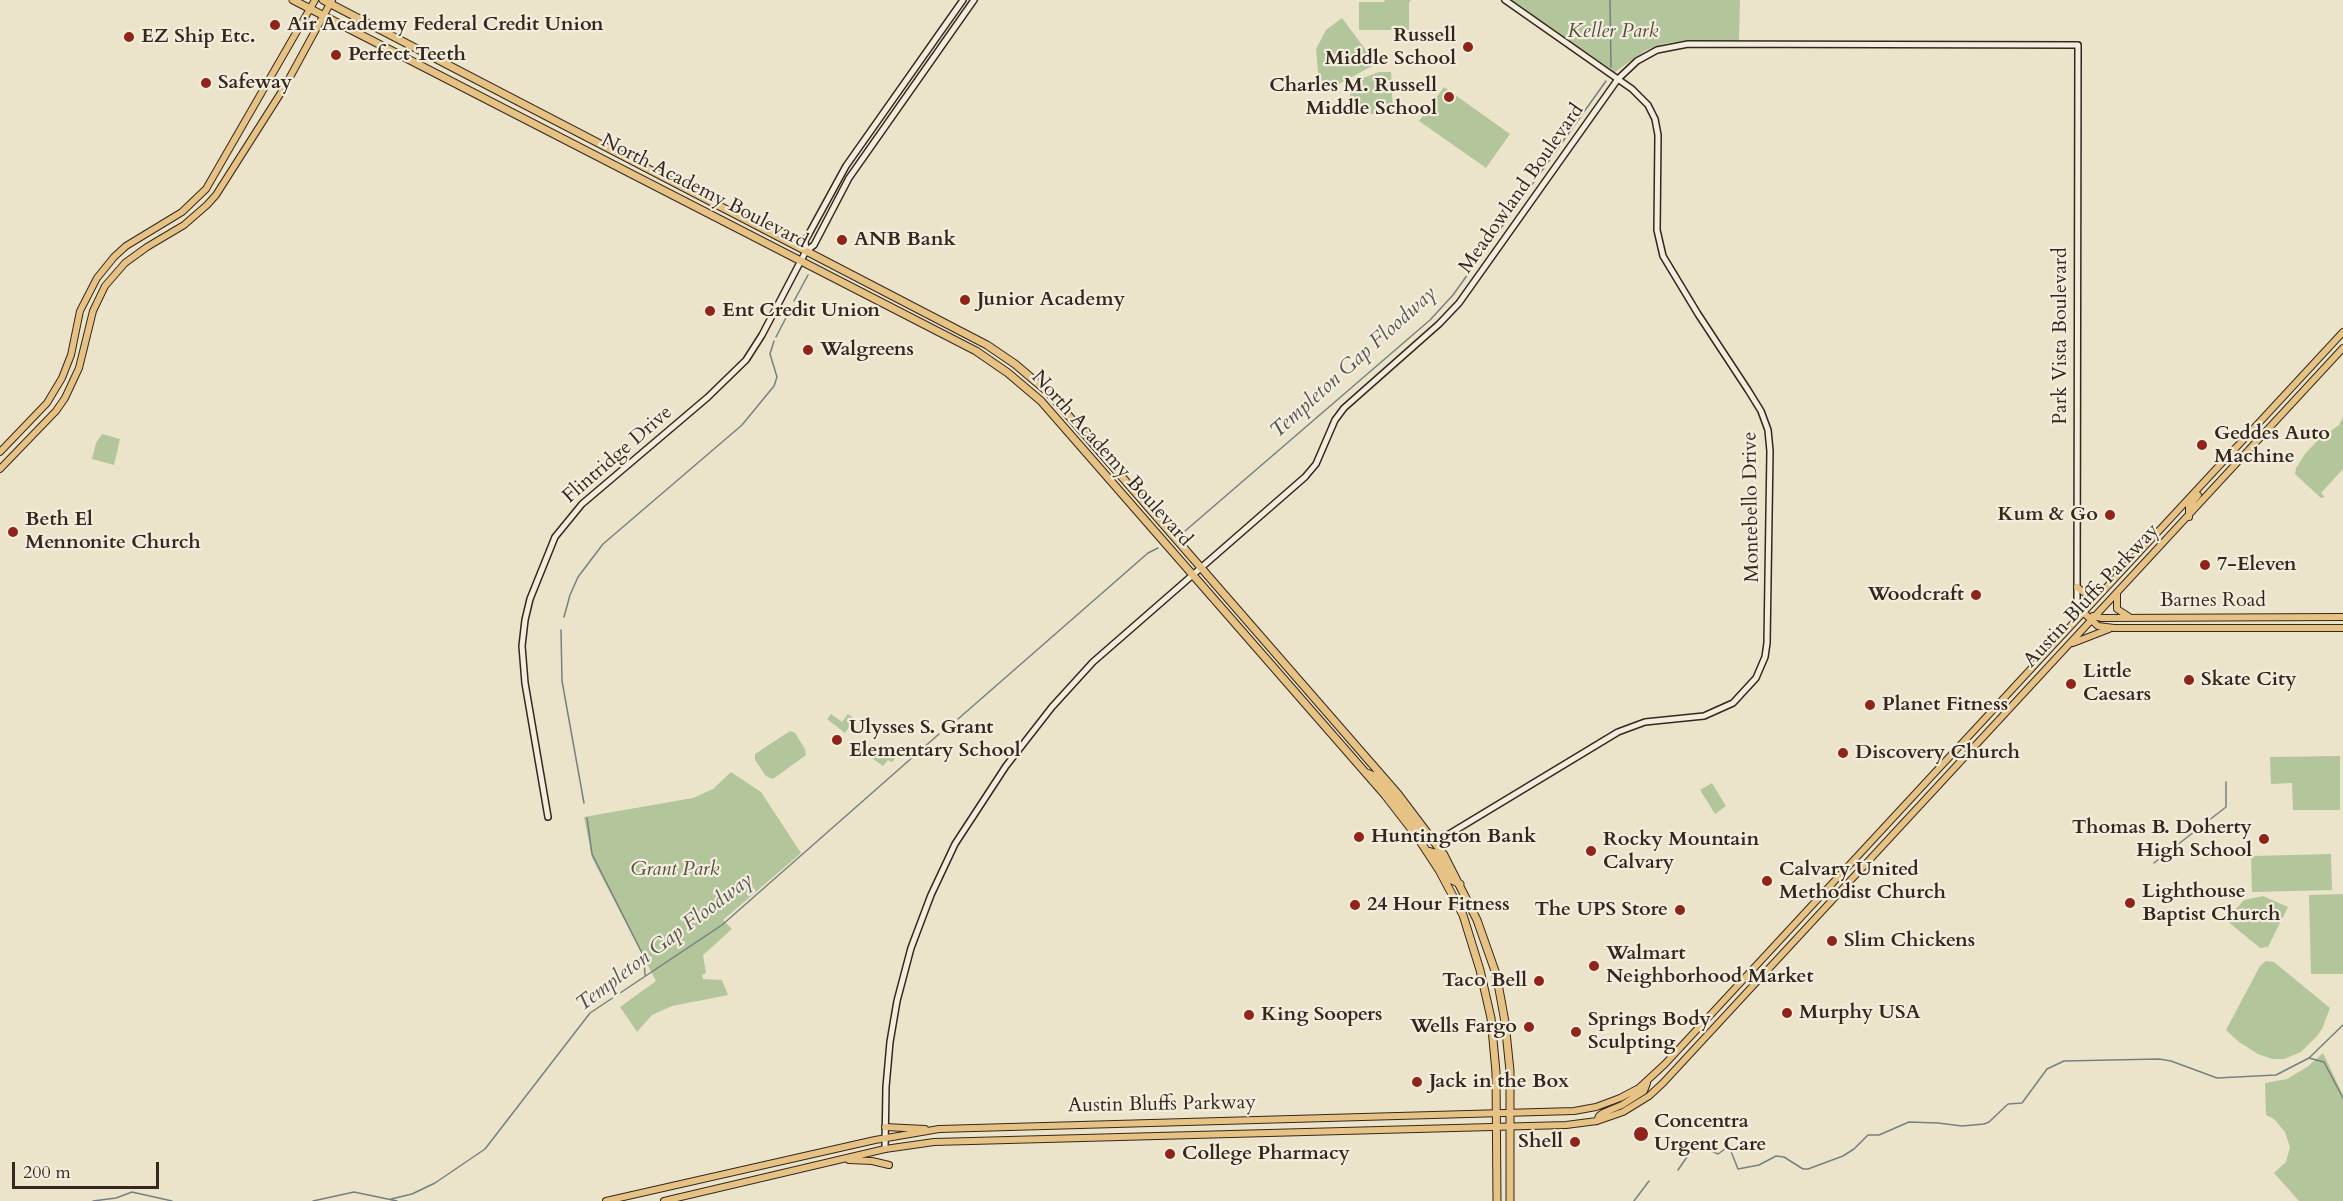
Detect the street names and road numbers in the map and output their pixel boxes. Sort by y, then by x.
street label: Meadowland Boulevard [1454,100,1590,278]
street label: North Academy Boulevard [597,129,811,255]
street label: Park Vista Boulevard [2049,247,2073,425]
street label: North Academy Boulevard [1026,366,1196,552]
street label: Flintridge Drive [558,401,678,509]
street label: Montebello Drive [1739,431,1765,583]
street label: Austin Bluffs Parkway [2019,519,2165,673]
street label: Barnes Road [2160,589,2266,613]
street label: Austin Bluffs Parkway [1068,1091,1256,1119]

